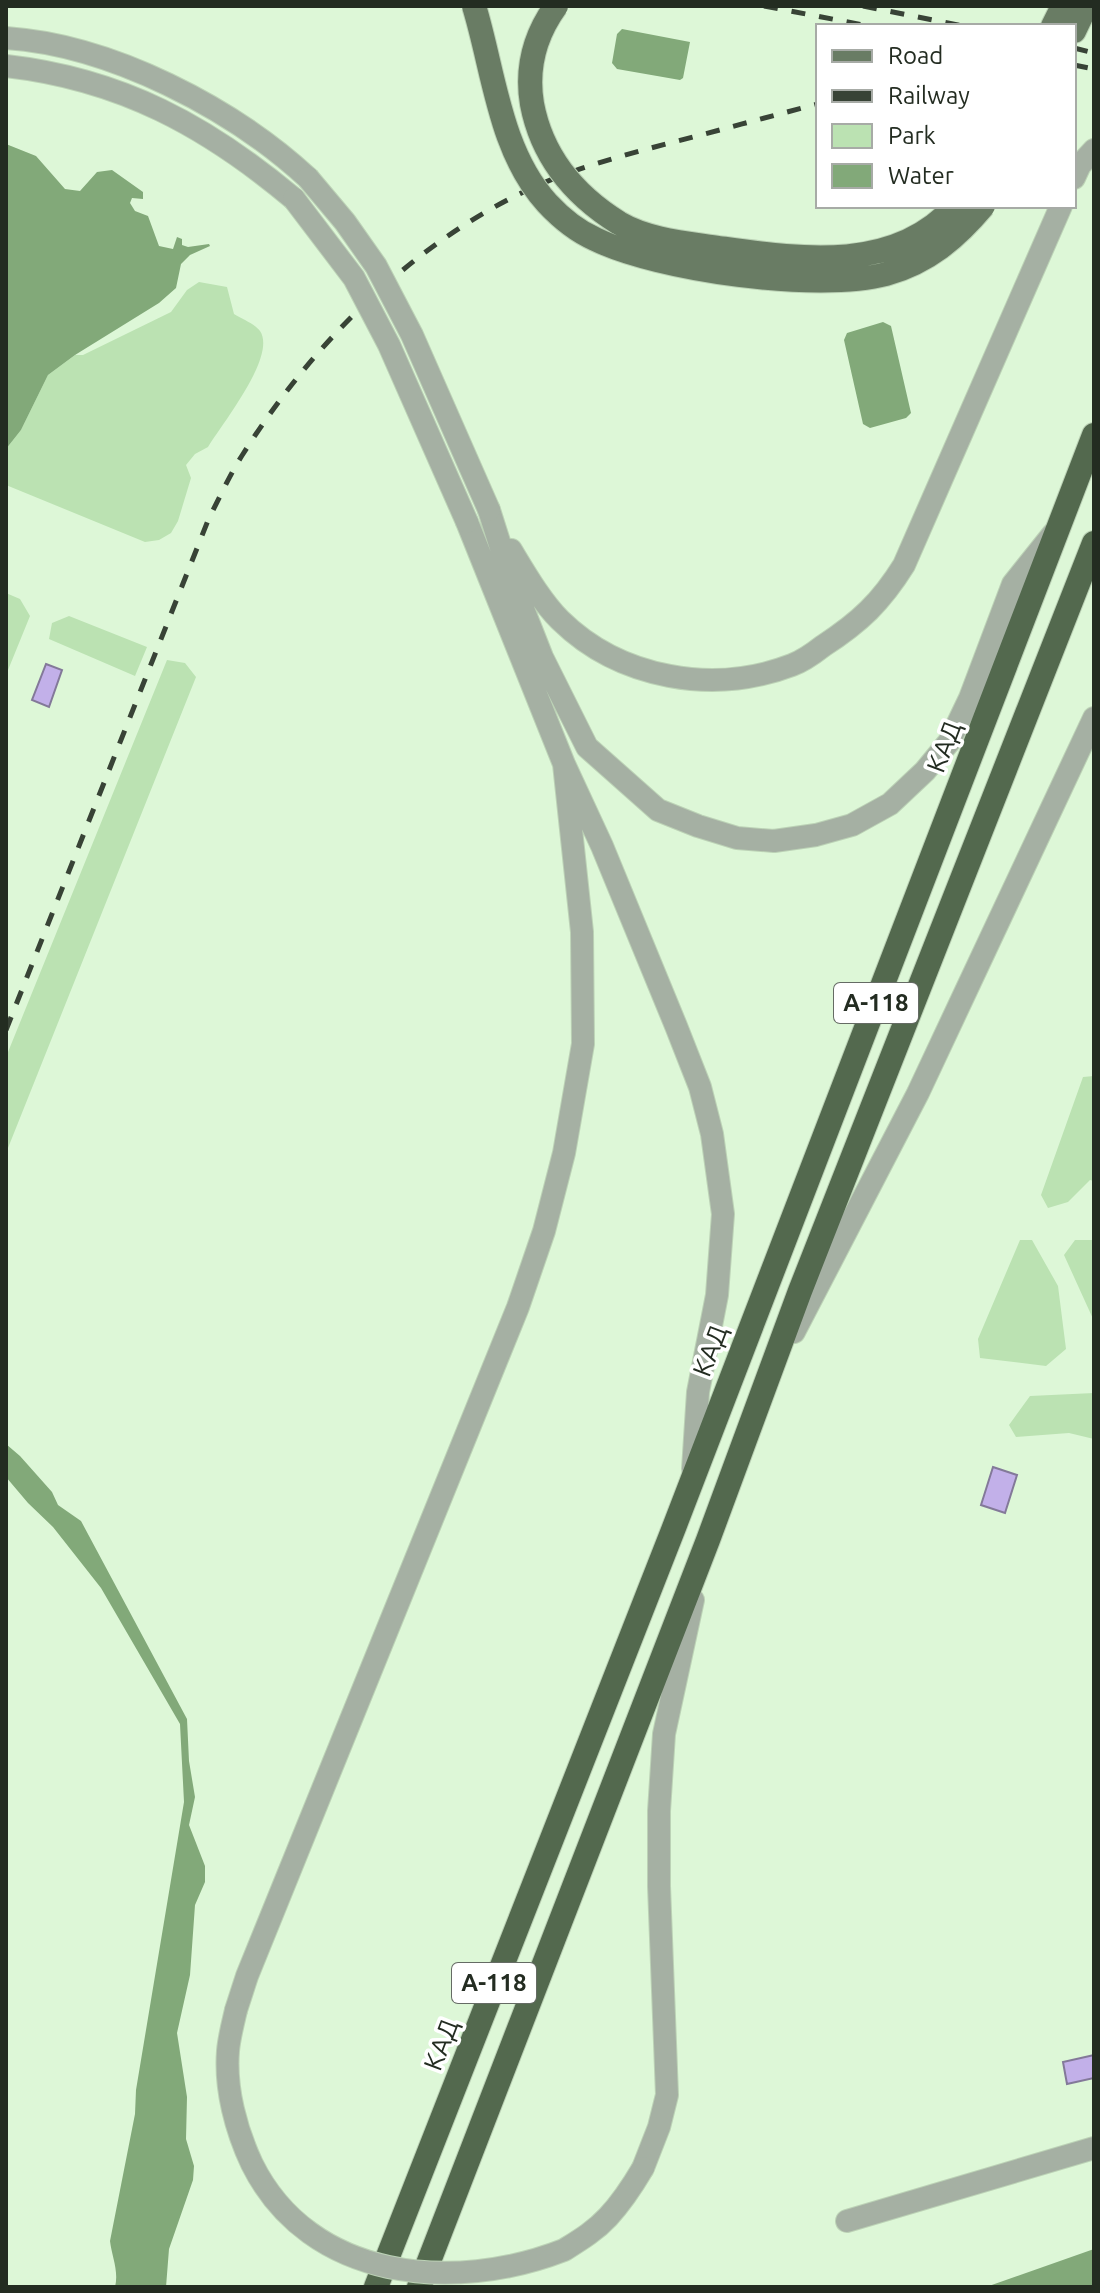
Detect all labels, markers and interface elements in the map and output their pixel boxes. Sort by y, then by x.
legend [816,24,1076,208]
text: Road [888,42,943,69]
text: Railway [888,82,970,109]
text: Park [888,122,936,149]
text: Water [888,162,954,189]
street label: КАД [921,717,966,776]
road number: А-118 [834,983,918,1023]
street label: КАД [687,1321,732,1380]
road number: А-118 [452,1963,536,2003]
street label: КАД [418,2015,463,2074]

